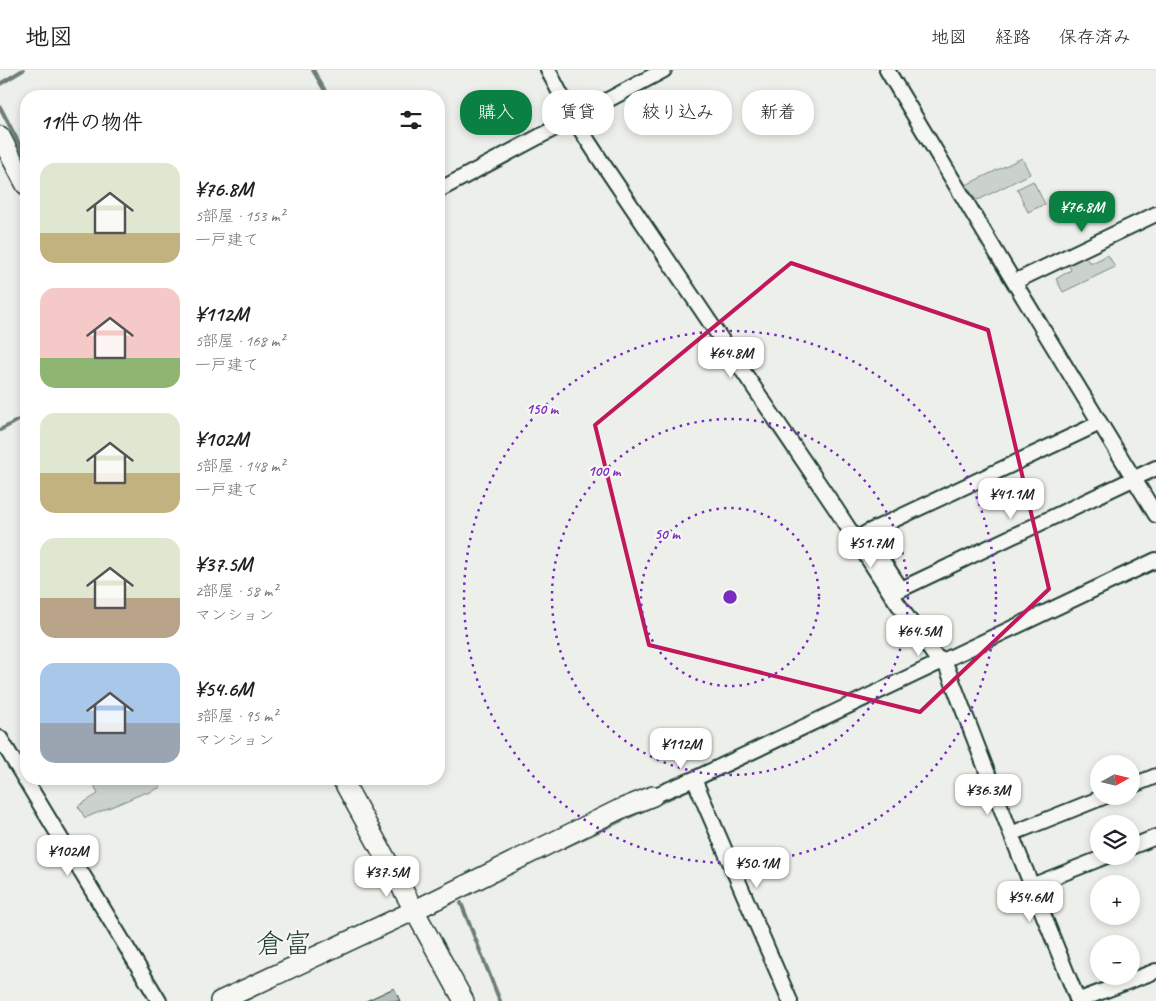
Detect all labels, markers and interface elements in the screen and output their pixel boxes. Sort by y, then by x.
text: 地図 [25,22,73,52]
text: 地図 [931,26,967,48]
text: 経路 [995,26,1031,48]
text: 保存済み [1059,26,1131,48]
chip: 購入 [460,90,532,135]
chip: 賃貸 [542,90,614,135]
chip: 絞り込み [624,90,732,135]
chip: 新着 [742,90,814,135]
icon: filters [397,106,425,134]
text: 11件の物件 [40,109,143,135]
text: ¥76.8M [195,176,253,202]
icon: home [80,183,140,243]
pin: ¥76.8M [1041,190,1123,233]
text: ¥76.8M [1060,197,1104,217]
text: 5部屋 · 153 m² [195,206,285,226]
text: 一戸建て [195,230,259,250]
text: ¥112M [195,301,248,327]
icon: home [80,308,140,368]
text: 5部屋 · 168 m² [195,331,285,351]
pin: ¥64.8M [690,336,772,379]
text: ¥64.8M [709,343,753,363]
text: 一戸建て [195,355,259,375]
text: 150 m [526,400,560,419]
text: ¥102M [195,426,248,452]
icon: home [80,433,140,493]
text: 5部屋 · 148 m² [195,456,285,476]
text: 100 m [588,462,622,481]
pin: ¥41.1M [970,478,1052,520]
text: 一戸建て [195,480,259,500]
text: ¥41.1M [989,484,1033,504]
text: 50 m [654,525,681,544]
pin: ¥51.7M [830,526,912,569]
text: ¥51.7M [849,533,893,553]
text: ¥37.5M [195,551,252,577]
icon: home [80,558,140,618]
text: 2部屋 · 58 m² [195,581,277,601]
centre of rings [721,588,739,606]
text: マンション [195,605,274,625]
pin: ¥64.5M [878,614,960,657]
text: ¥64.5M [897,621,941,641]
text: ¥54.6M [195,676,252,702]
icon: home [80,683,140,743]
text: 3部屋 · 95 m² [195,706,277,726]
pin: ¥112M [646,728,716,770]
text: マンション [195,730,274,750]
text: ¥112M [661,734,701,754]
north arrow [1090,755,1140,805]
map controls [1090,755,1140,985]
pin: ¥36.3M [947,774,1029,816]
text: ¥36.3M [966,780,1010,800]
button: layers [1090,815,1140,865]
pin: ¥102M [33,834,103,877]
text: ¥102M [48,841,88,861]
pin: ¥50.1M [716,846,798,889]
text: ¥50.1M [735,853,779,873]
pin: ¥37.5M [346,856,428,898]
text: ¥37.5M [365,862,409,882]
button: + [1090,875,1140,925]
pin: ¥54.6M [989,880,1071,923]
text: ¥54.6M [1008,887,1052,907]
district label: 倉富 [256,926,312,961]
button: − [1090,935,1140,985]

